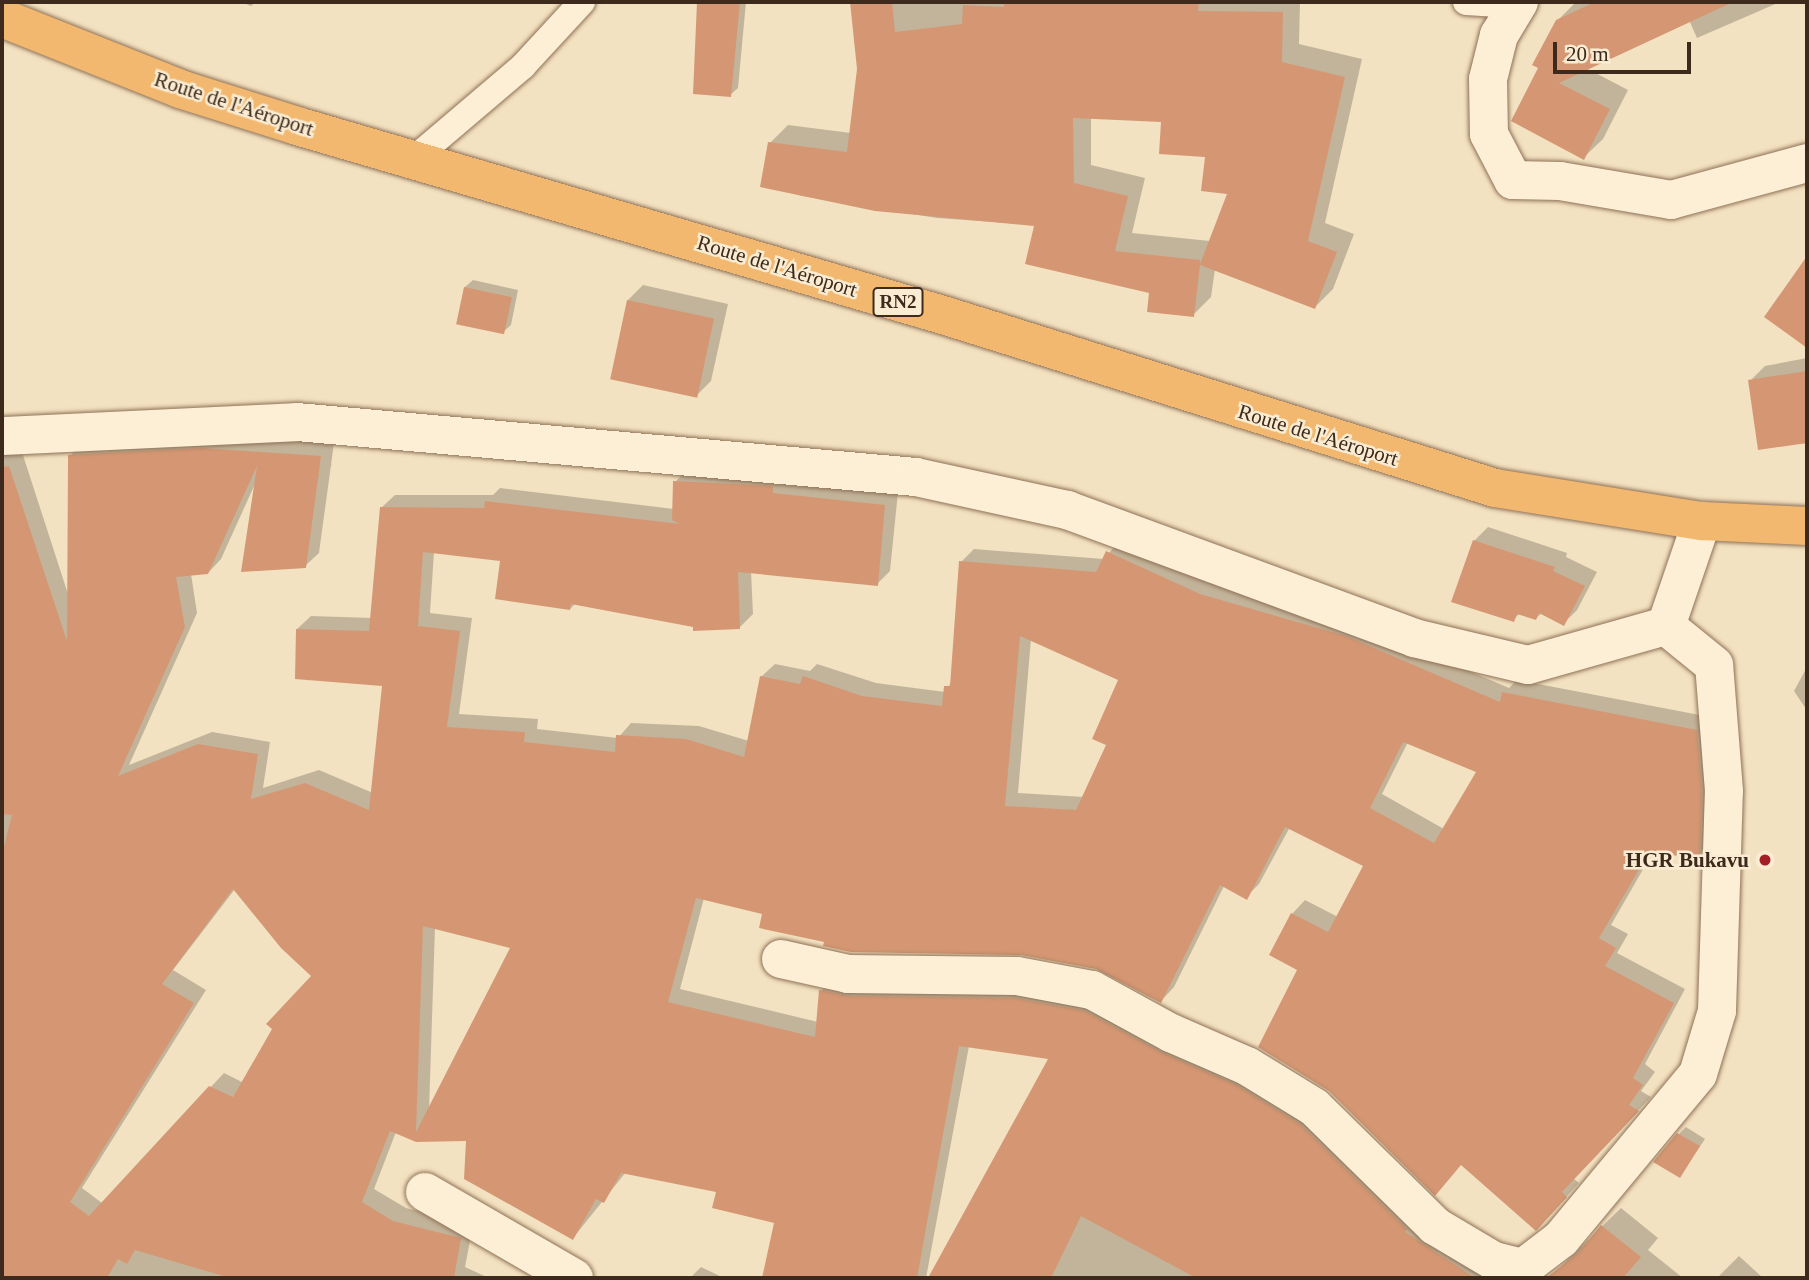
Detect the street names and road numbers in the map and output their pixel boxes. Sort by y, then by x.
street label: Route de l'Aéroport [151,66,317,142]
street label: Route de l'Aéroport [694,230,860,302]
road number: RN2 [872,286,924,318]
street label: Route de l'Aéroport [1235,399,1401,471]

